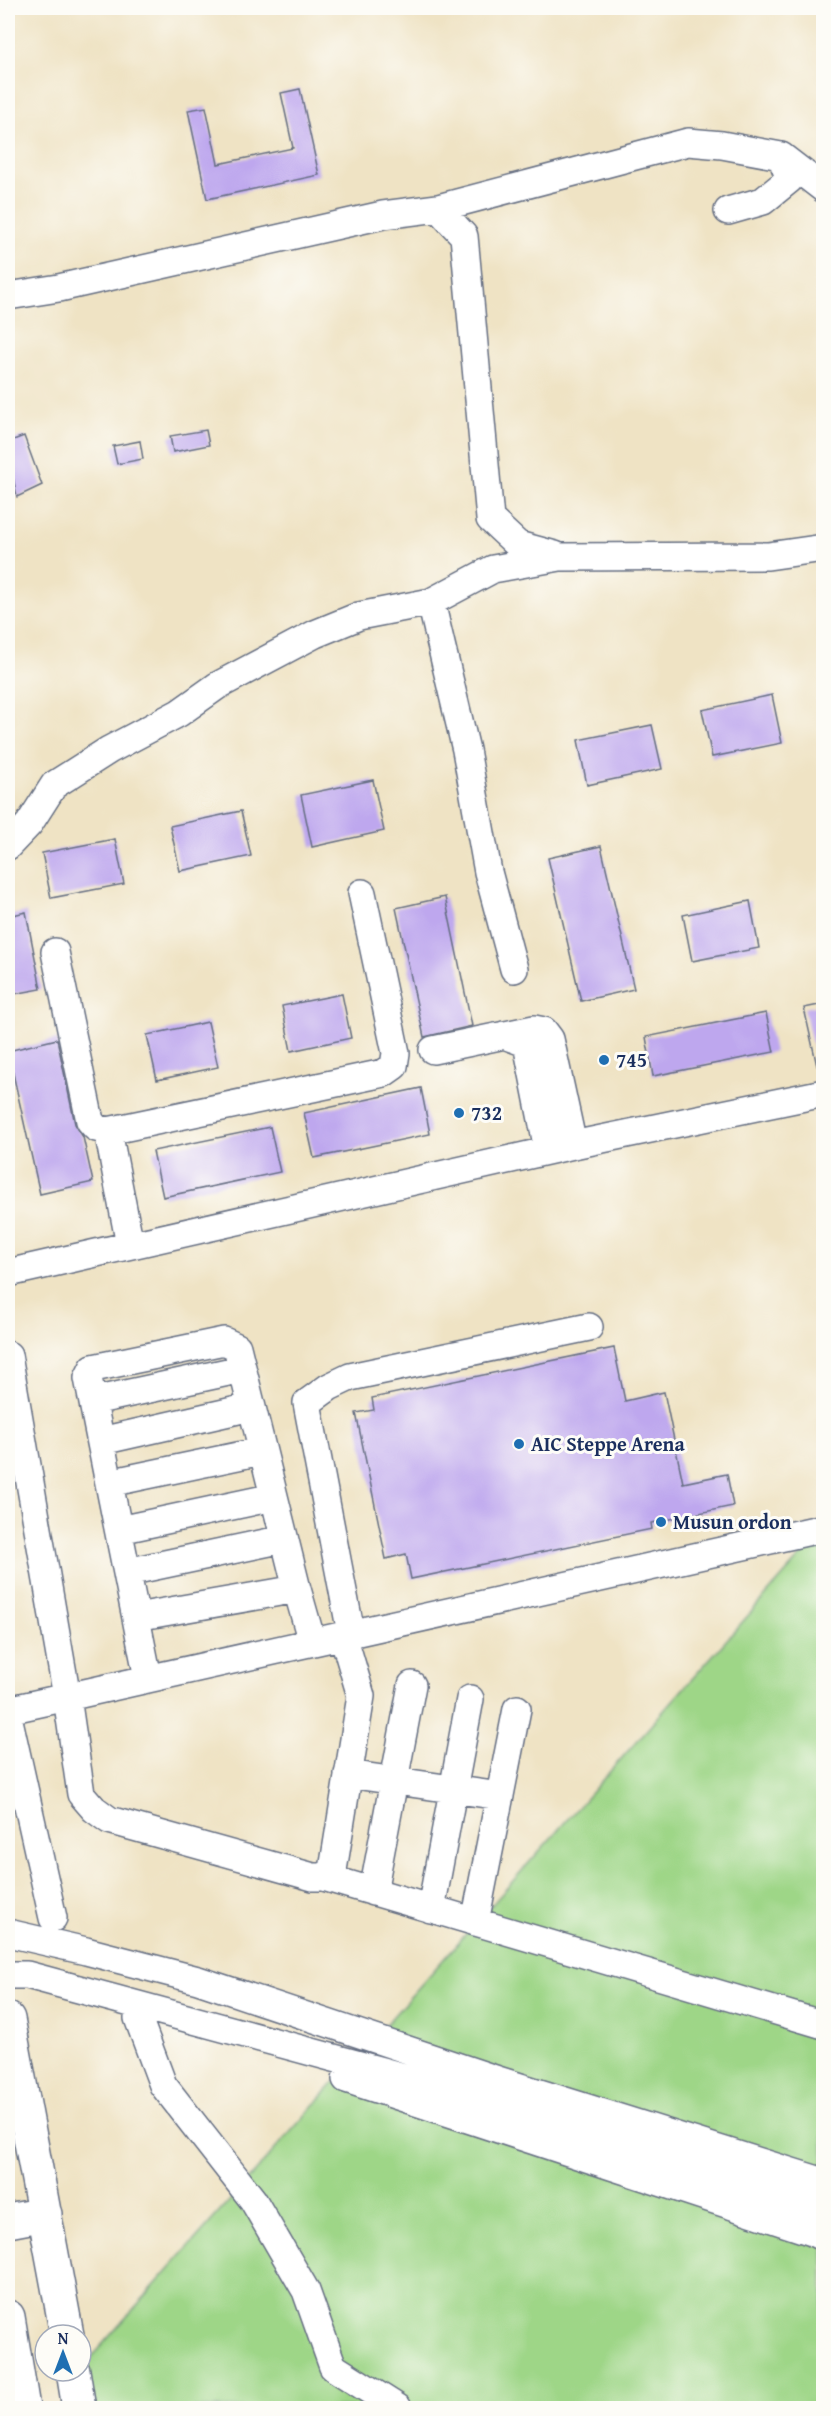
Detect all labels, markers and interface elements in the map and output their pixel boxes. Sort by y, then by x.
place label: 745 [616,1045,647,1074]
marker: 745 [597,1053,611,1067]
place label: 732 [471,1098,502,1127]
marker: 732 [452,1106,466,1120]
place label: AIC Steppe Arena [531,1429,685,1458]
marker: AIC Steppe Arena [512,1437,526,1451]
place label: Musun ordon [673,1507,792,1536]
marker: Musun ordon [654,1515,668,1529]
north arrow [33,2323,93,2383]
text: N [58,2326,69,2350]

